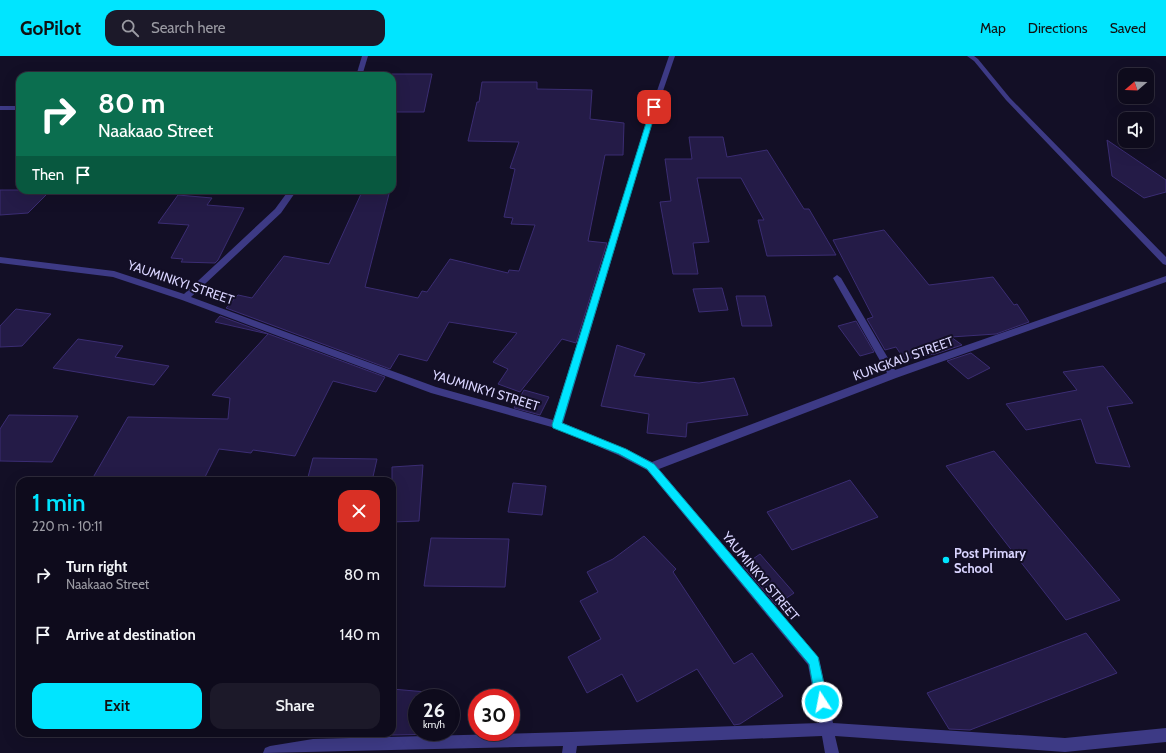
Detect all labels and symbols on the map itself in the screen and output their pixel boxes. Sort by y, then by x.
north arrow [1118,68,1154,104]
pin [637,90,671,124]
street label: YAUMINKYI STREET [125,256,236,308]
street label: KUNGKAU STREET [851,332,956,384]
street label: YAUMINKYI STREET [429,366,542,414]
street label: YAUMINKYI STREET [718,527,803,624]
place label: Post Primary School [954,545,1026,576]
marker: Post Primary School [941,555,951,565]
position arrow [801,681,843,723]
speed limit sign: 30 [468,689,520,741]

